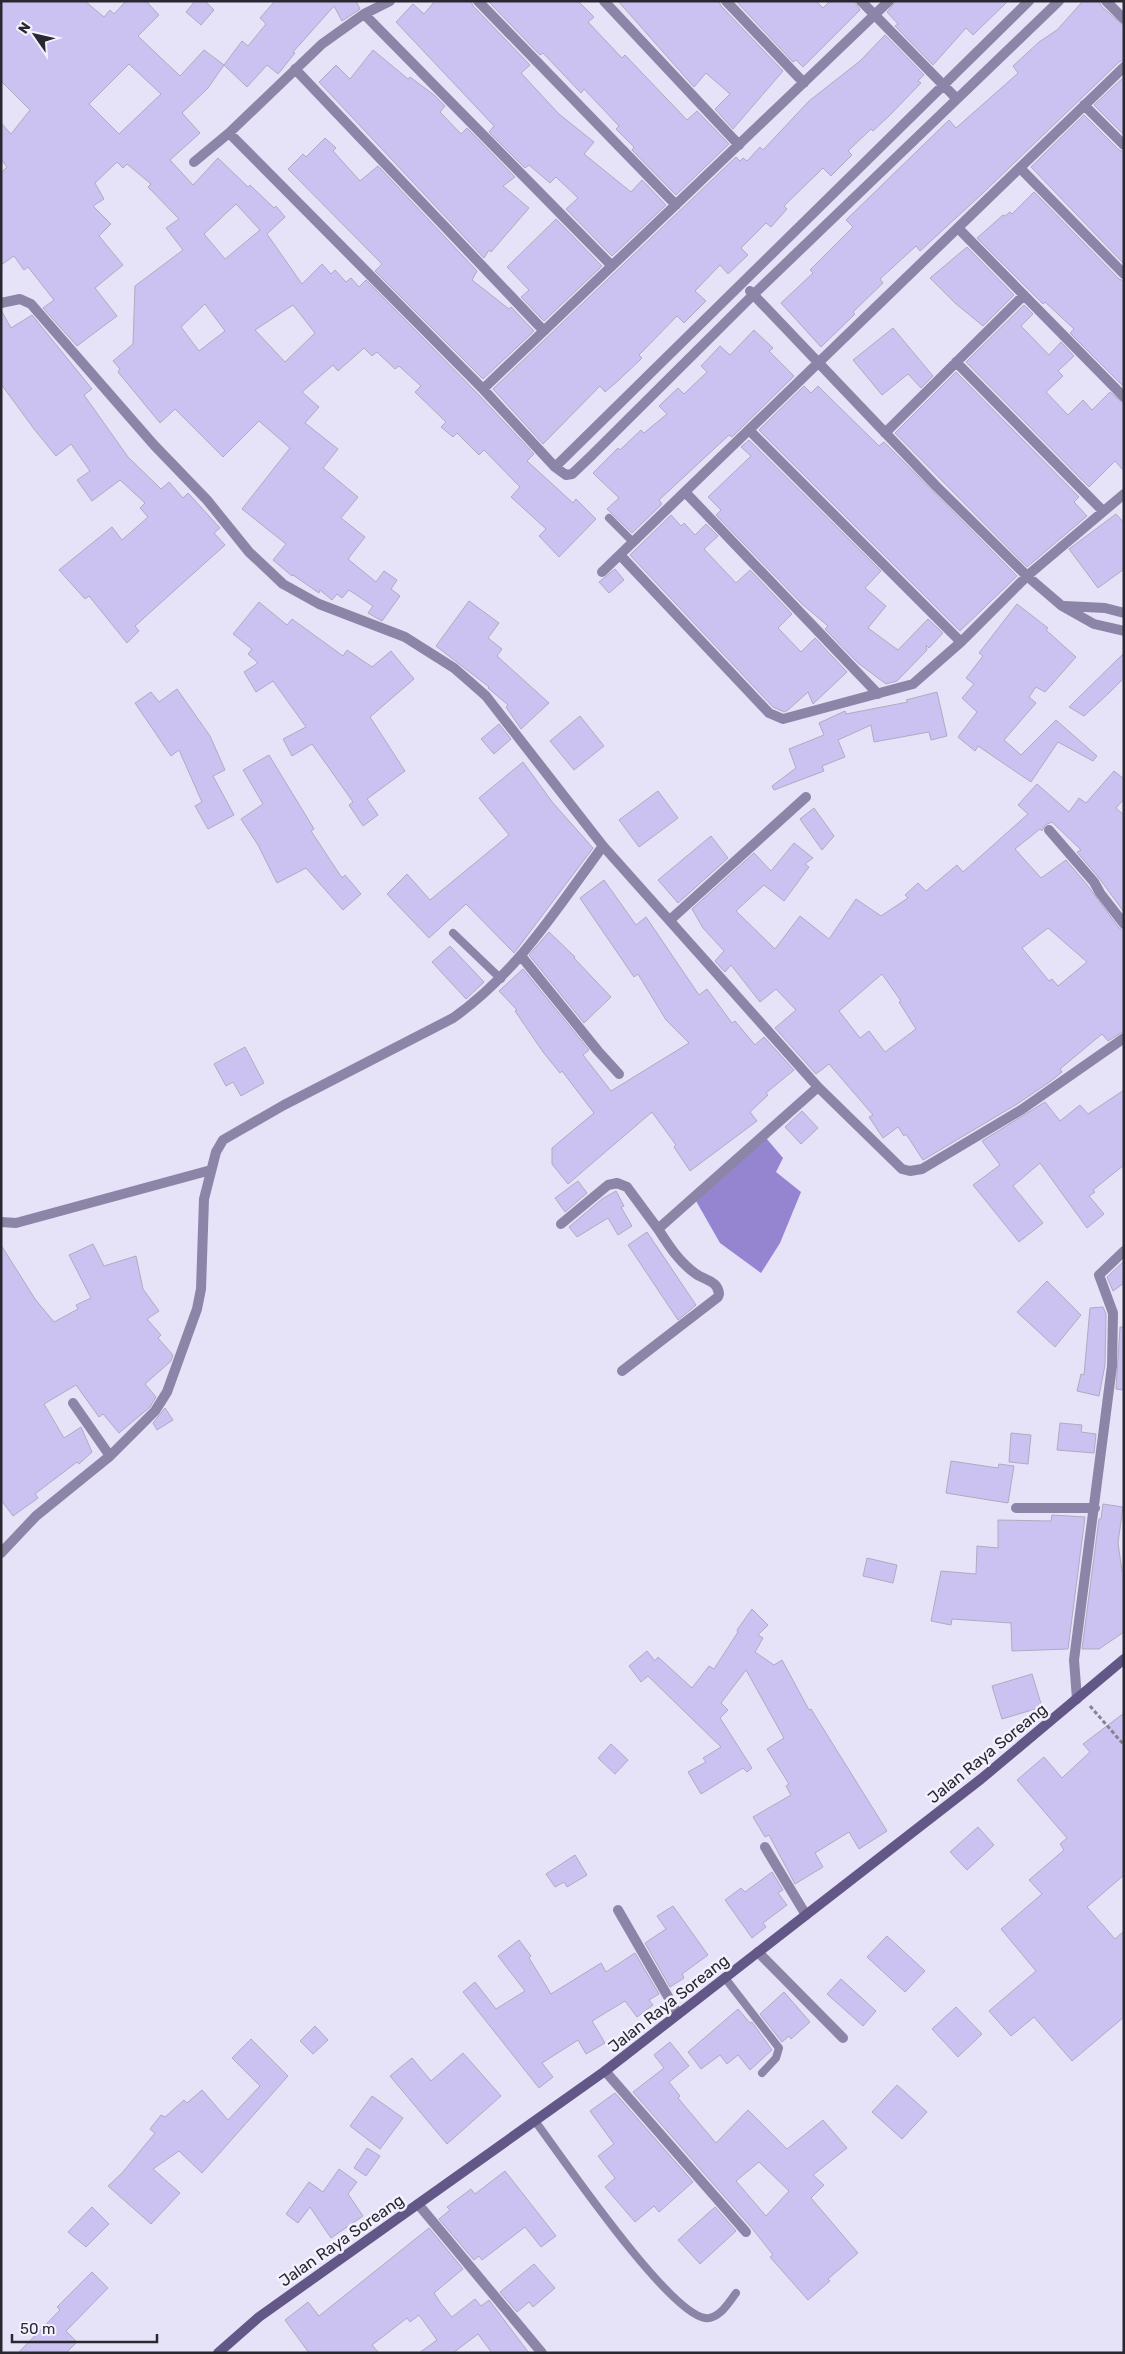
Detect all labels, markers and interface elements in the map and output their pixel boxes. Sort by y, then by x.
north arrow [10,10,60,60]
text: N [15,19,35,37]
street label: Jalan Raya Soreang [924,1700,1051,1807]
street label: Jalan Raya Soreang [604,1950,732,2056]
street label: Jalan Raya Soreang [275,2190,407,2291]
scale bar [12,2312,158,2344]
text: 50 m [20,2320,55,2338]

